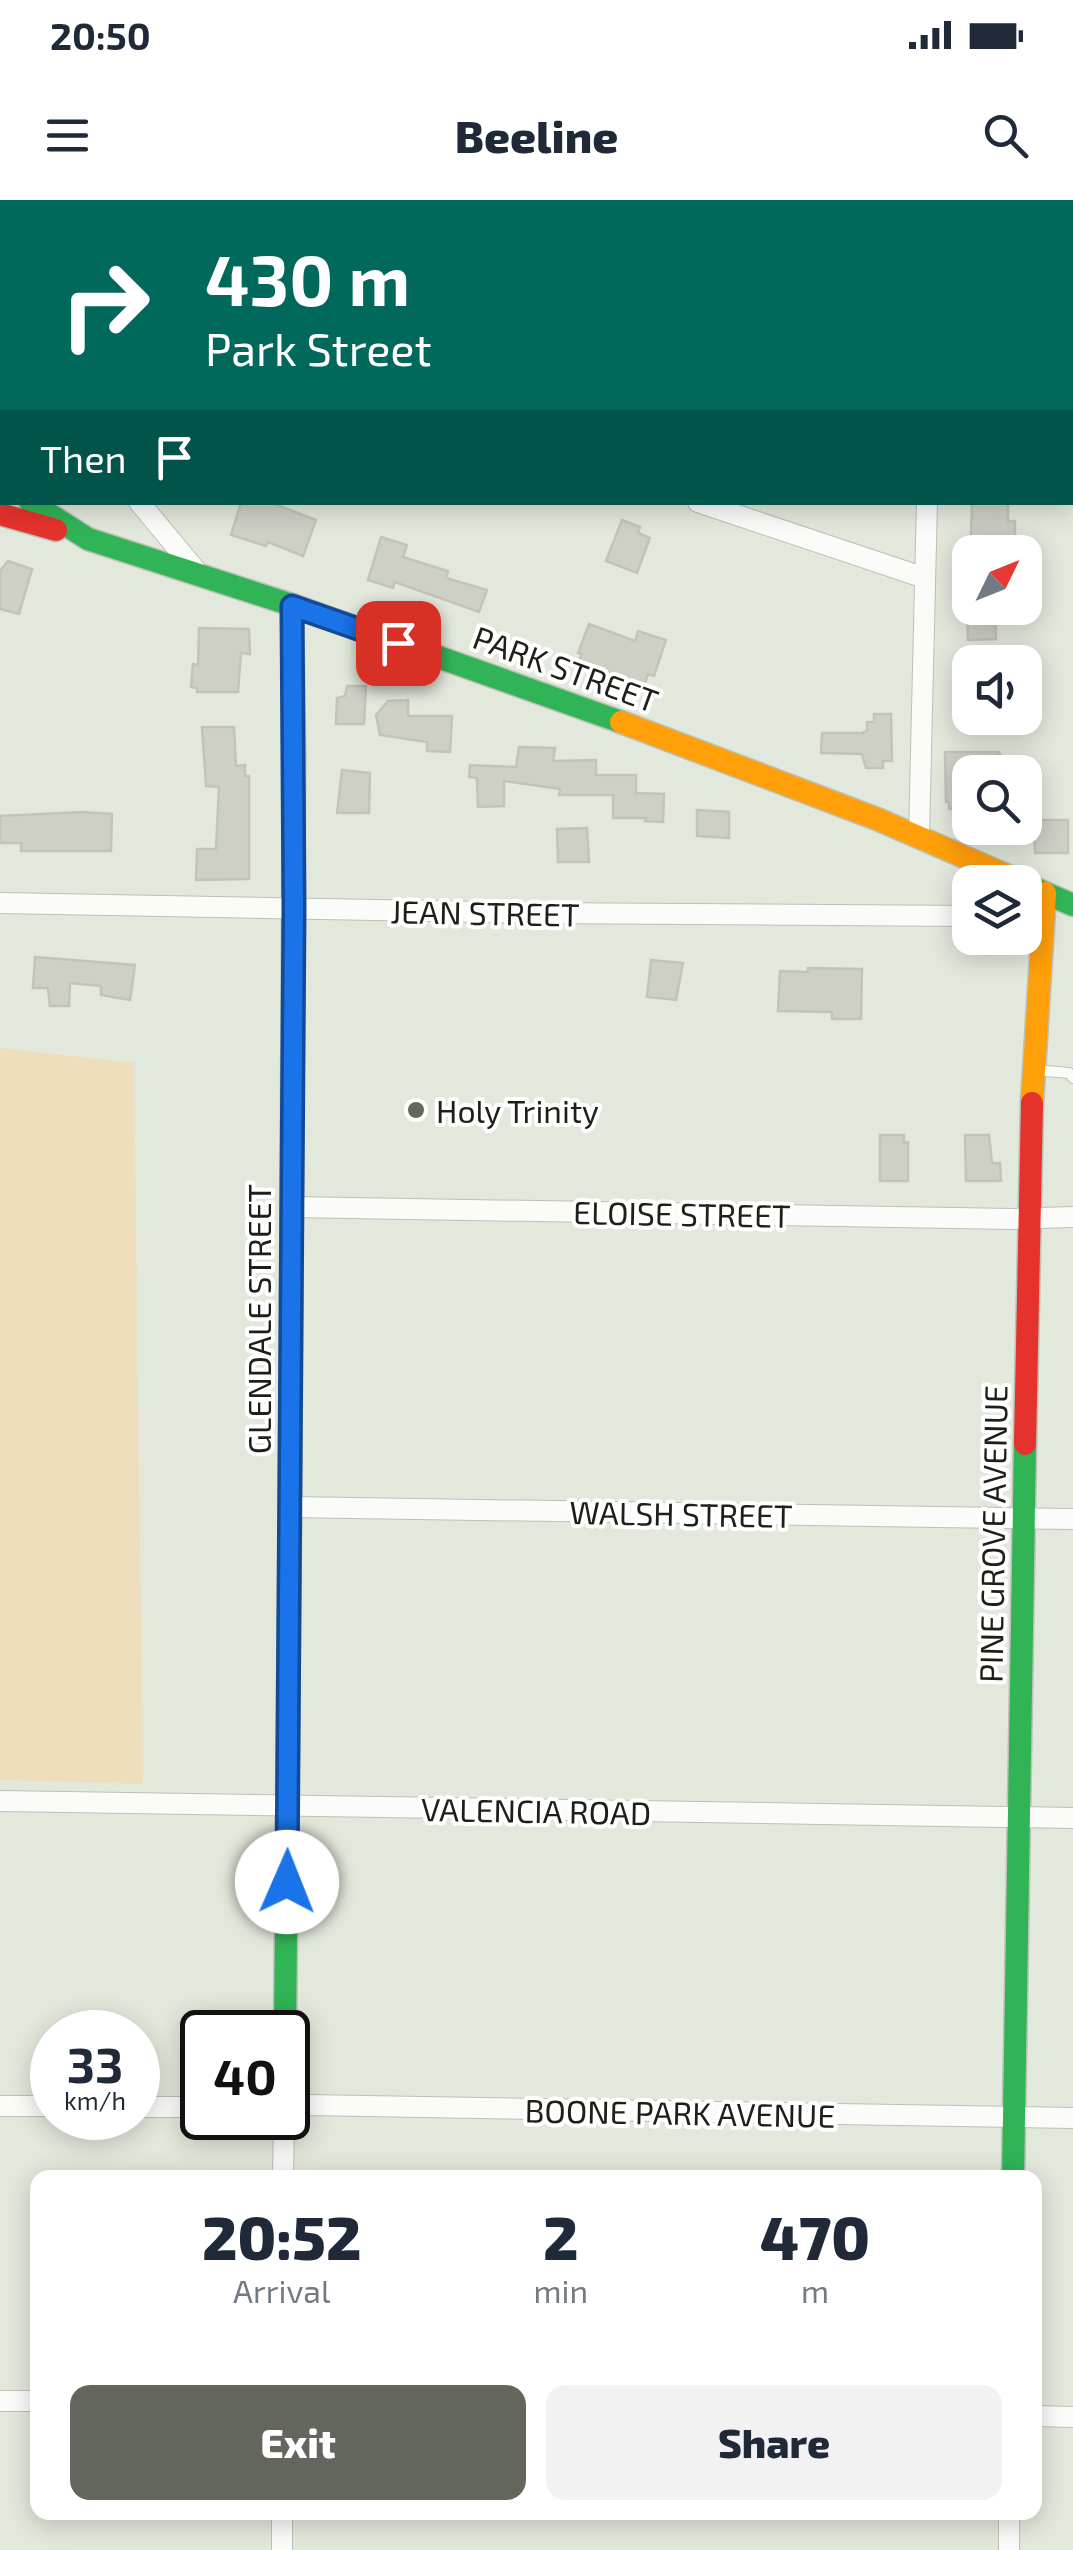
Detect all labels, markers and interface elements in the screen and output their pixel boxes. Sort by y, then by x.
text: 20:50 [50,12,151,58]
icon: menu [40,108,95,163]
text: Beeline [455,108,618,162]
icon: search [978,108,1033,163]
text: 430 m [205,236,410,320]
icon: right [40,240,170,370]
text: Park Street [205,321,432,375]
icon: arrive [147,430,202,485]
text: Then [40,435,127,481]
north arrow [952,535,1042,625]
map controls [952,535,1042,955]
pin [356,601,441,686]
icon: arrive [371,616,426,671]
street label: PARK STREET [468,617,664,719]
button: sound [952,645,1042,735]
button: search [952,755,1042,845]
button: layers [952,865,1042,955]
street label: JEAN STREET [390,891,580,933]
place label: Holy Trinity [436,1091,599,1129]
marker: Holy Trinity [405,1099,427,1121]
street label: GLENDALE STREET [239,1184,277,1454]
street label: ELOISE STREET [573,1192,791,1234]
street label: PINE GROVE AVENUE [970,1385,1014,1683]
street label: WALSH STREET [569,1492,793,1534]
street label: VALENCIA ROAD [421,1789,651,1831]
position arrow [235,1830,339,1934]
speed limit sign: 40 [180,2010,310,2140]
text: 33 [67,2033,123,2093]
text: km/h [64,2085,126,2115]
street label: BOONE PARK AVENUE [524,2090,836,2134]
text: 20:52 [202,2200,361,2272]
text: 2 [543,2200,579,2272]
text: 470 [760,2200,870,2272]
text: Arrival [233,2271,330,2309]
text: min [533,2271,588,2309]
text: m [801,2271,829,2309]
button: Exit [70,2385,526,2500]
button: Share [546,2385,1002,2500]

